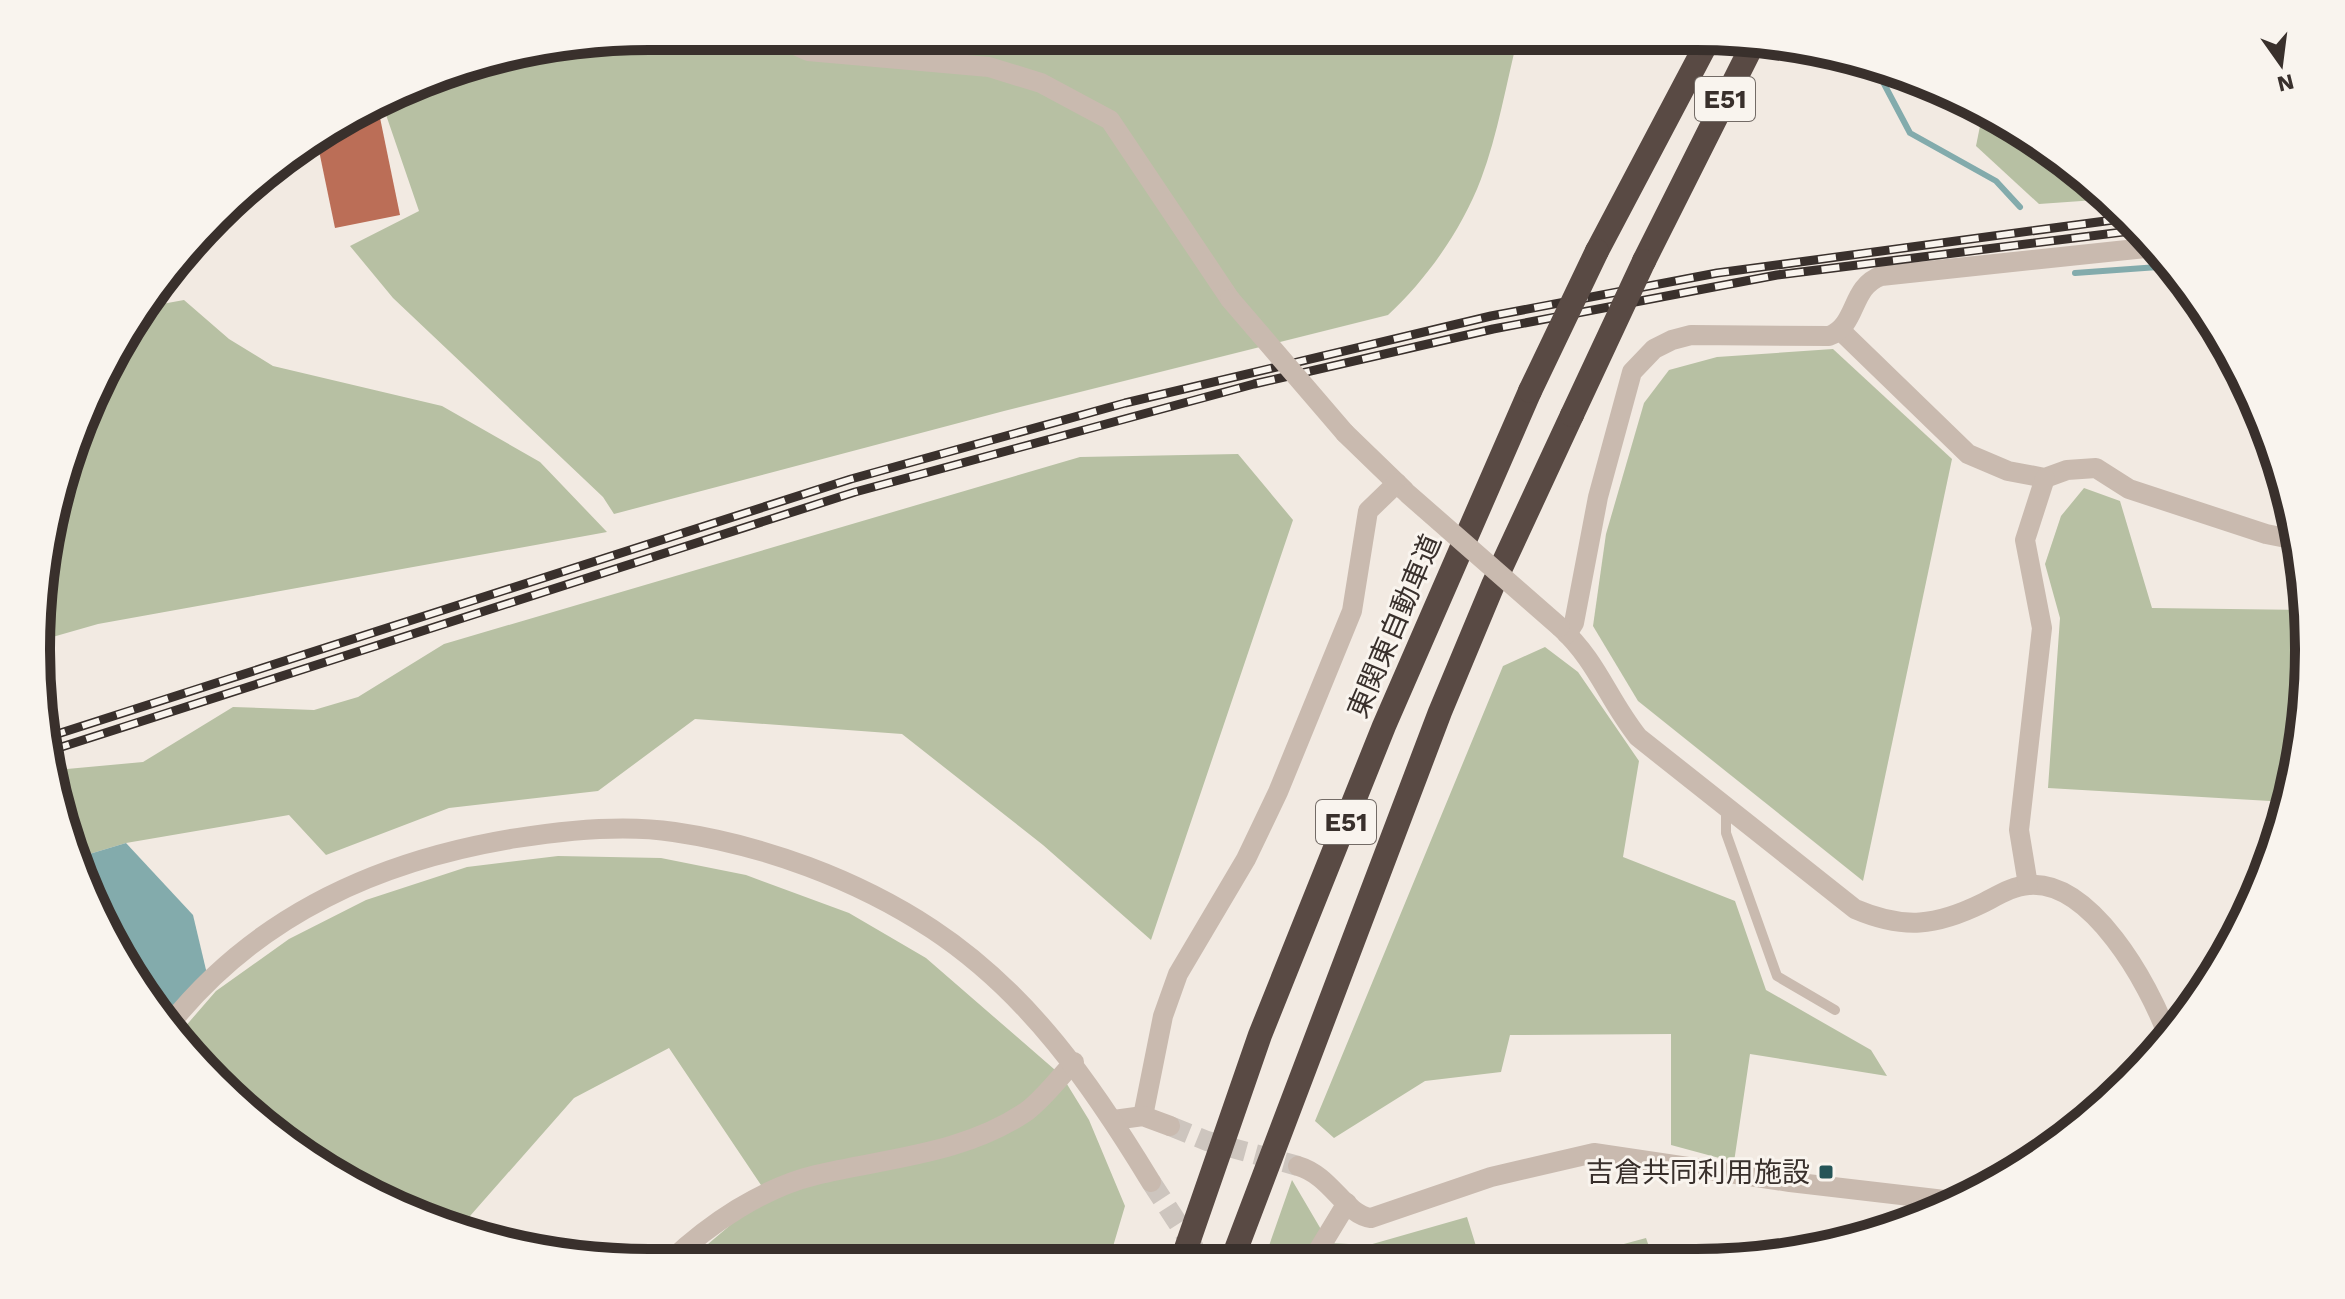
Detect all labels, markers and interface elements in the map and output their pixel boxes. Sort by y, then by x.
north arrow [2241,24,2321,104]
text: N [2275,69,2297,97]
road number: E51 [1695,77,1755,121]
street label: 東関東自動車道 [1341,530,1448,723]
road number: E51 [1316,800,1376,844]
place label: 吉倉共同利用施設 [1586,1156,1810,1189]
marker: 吉倉共同利用施設 [1817,1163,1835,1181]

